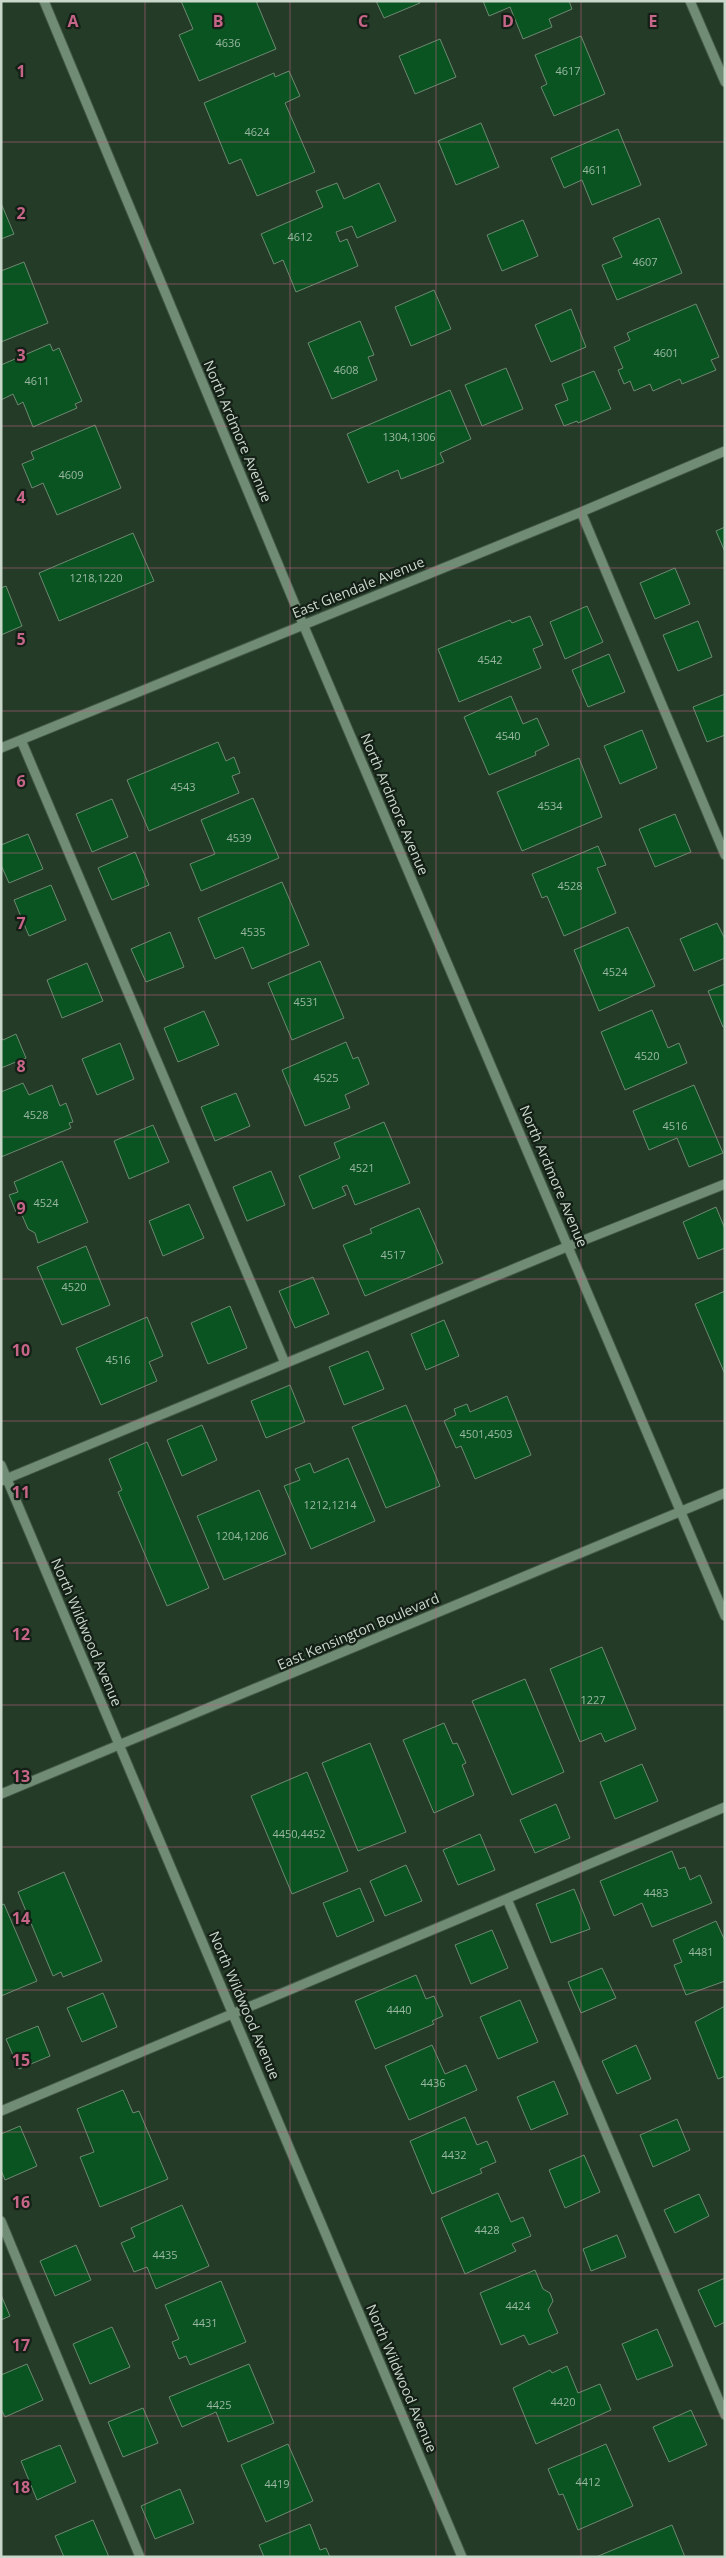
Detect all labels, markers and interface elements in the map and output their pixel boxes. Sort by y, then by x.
text: A [67,10,79,32]
text: B [213,10,223,32]
text: C [358,10,368,32]
text: D [502,10,514,32]
text: E [649,10,658,32]
house number: 4636 [215,35,241,50]
text: 1 [16,60,26,82]
house number: 4617 [555,63,581,78]
house number: 4624 [244,124,270,139]
house number: 4611 [582,162,608,177]
text: 2 [16,202,26,224]
house number: 4612 [287,229,313,244]
house number: 4607 [632,254,658,269]
text: 3 [16,344,26,366]
house number: 4601 [653,345,679,360]
street label: North Ardmore Avenue [199,357,277,505]
house number: 4608 [333,362,359,377]
house number: 4611 [24,373,50,388]
house number: 1304,1306 [382,429,436,444]
house number: 4609 [58,467,84,482]
text: 4 [16,486,26,508]
street label: East Glendale Avenue [289,552,427,622]
house number: 1218,1220 [69,570,123,585]
text: 5 [16,628,26,650]
house number: 4542 [477,652,503,667]
house number: 4540 [495,728,521,743]
street label: North Ardmore Avenue [356,730,434,878]
text: 6 [16,770,26,792]
house number: 4543 [170,779,196,794]
house number: 4534 [537,798,563,813]
house number: 4539 [226,830,252,845]
house number: 4528 [557,878,583,893]
text: 7 [16,912,26,934]
house number: 4535 [240,924,266,939]
house number: 4524 [602,964,628,979]
house number: 4531 [293,994,319,1009]
house number: 4520 [634,1048,660,1063]
text: 8 [16,1055,26,1077]
house number: 4525 [313,1070,339,1085]
street label: North Ardmore Avenue [515,1102,593,1250]
house number: 4528 [23,1107,49,1122]
house number: 4516 [662,1118,688,1133]
house number: 4521 [349,1160,375,1175]
house number: 4524 [33,1195,59,1210]
text: 9 [16,1197,26,1219]
house number: 4517 [380,1247,406,1262]
house number: 4520 [61,1279,87,1294]
text: 10 [12,1339,30,1361]
house number: 4516 [105,1352,131,1367]
house number: 4501,4503 [459,1426,513,1441]
text: 11 [12,1481,30,1503]
house number: 1212,1214 [303,1497,357,1512]
house number: 1204,1206 [215,1528,269,1543]
street label: North Wildwood Avenue [47,1555,127,1709]
street label: East Kensington Boulevard [274,1588,442,1674]
text: 12 [12,1623,30,1645]
house number: 1227 [580,1692,606,1707]
text: 13 [12,1765,30,1787]
house number: 4450,4452 [272,1826,326,1841]
house number: 4483 [643,1885,669,1900]
text: 14 [12,1907,30,1929]
street label: North Wildwood Avenue [205,1928,285,2082]
house number: 4481 [688,1944,714,1959]
house number: 4440 [386,2002,412,2017]
text: 15 [12,2049,30,2071]
house number: 4436 [420,2075,446,2090]
house number: 4432 [441,2147,467,2162]
text: 16 [12,2191,30,2213]
house number: 4428 [474,2222,500,2237]
house number: 4435 [152,2247,178,2262]
house number: 4424 [505,2298,531,2313]
street label: North Wildwood Avenue [362,2301,442,2455]
house number: 4431 [192,2315,218,2330]
text: 17 [12,2334,30,2356]
house number: 4420 [550,2394,576,2409]
house number: 4425 [206,2397,232,2412]
house number: 4412 [575,2474,601,2489]
text: 18 [12,2476,30,2498]
house number: 4419 [264,2476,290,2491]

